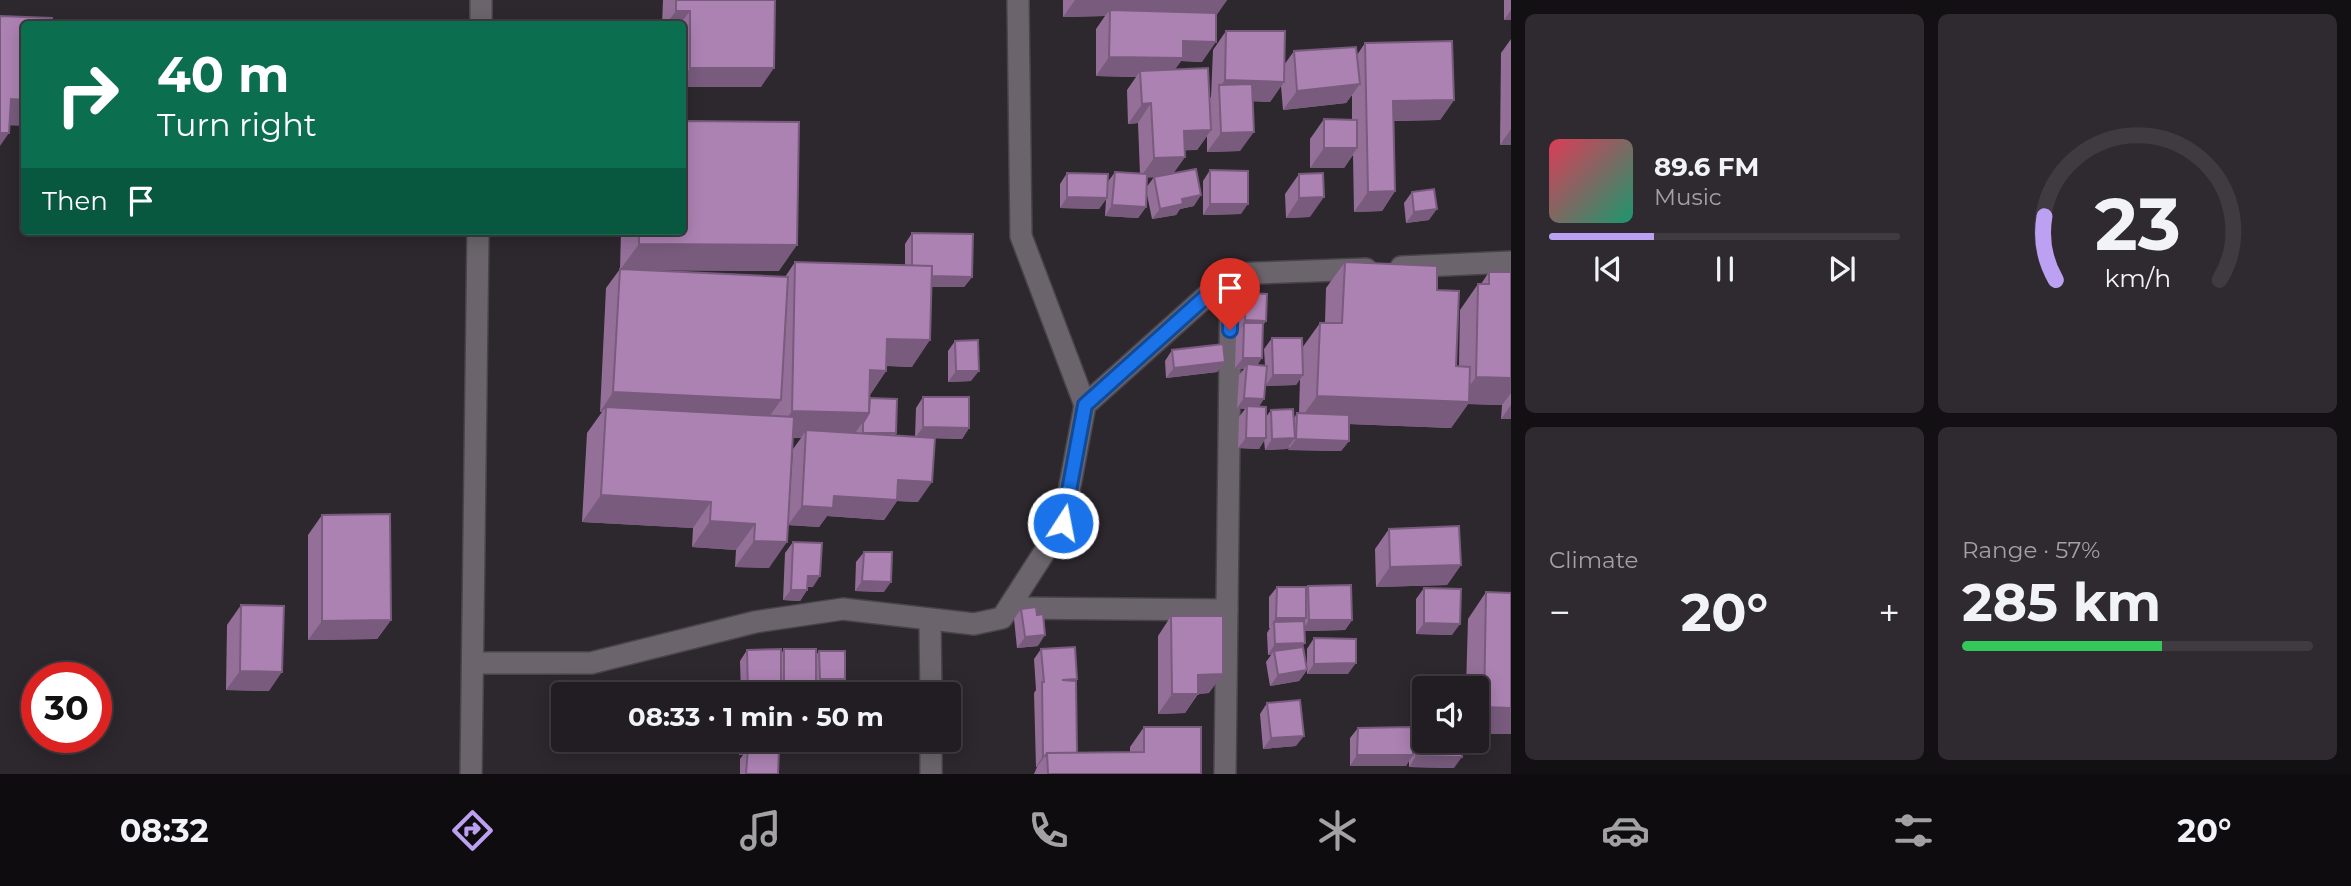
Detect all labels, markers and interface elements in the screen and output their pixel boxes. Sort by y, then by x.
text: 40 m [157,45,289,104]
icon: right [42,49,133,140]
text: Turn right [157,105,317,144]
text: 89.6 FM [1654,151,1759,183]
text: 23 [2094,180,2181,268]
icon: arrive [122,182,160,220]
text: Music [1654,183,1722,211]
text: Then [42,185,108,217]
icon: previous [1589,250,1627,288]
icon: pause [1706,250,1744,288]
icon: next [1823,250,1861,288]
pin [1200,258,1260,330]
text: km/h [2104,263,2171,293]
icon: arrive [1211,269,1249,307]
position arrow [1026,486,1100,560]
text: Range · 57% [1962,536,2100,564]
text: Climate [1549,546,1638,574]
text: 285 km [1962,571,2161,634]
text: 20° [1681,581,1768,644]
text: − [1549,589,1571,636]
text: + [1878,589,1900,636]
speed limit sign: 30 [21,662,112,753]
map controls [1412,676,1489,753]
button: sound [1412,676,1489,753]
text: 08:33 · 1 min · 50 m [628,701,884,733]
icon: directions [448,806,497,855]
icon: music [736,806,785,855]
icon: phone [1024,806,1073,855]
icon: climate [1313,806,1362,855]
icon: car [1601,806,1650,855]
icon: filters [1889,806,1938,855]
text: 08:32 [120,811,209,850]
text: 20° [2177,811,2231,850]

